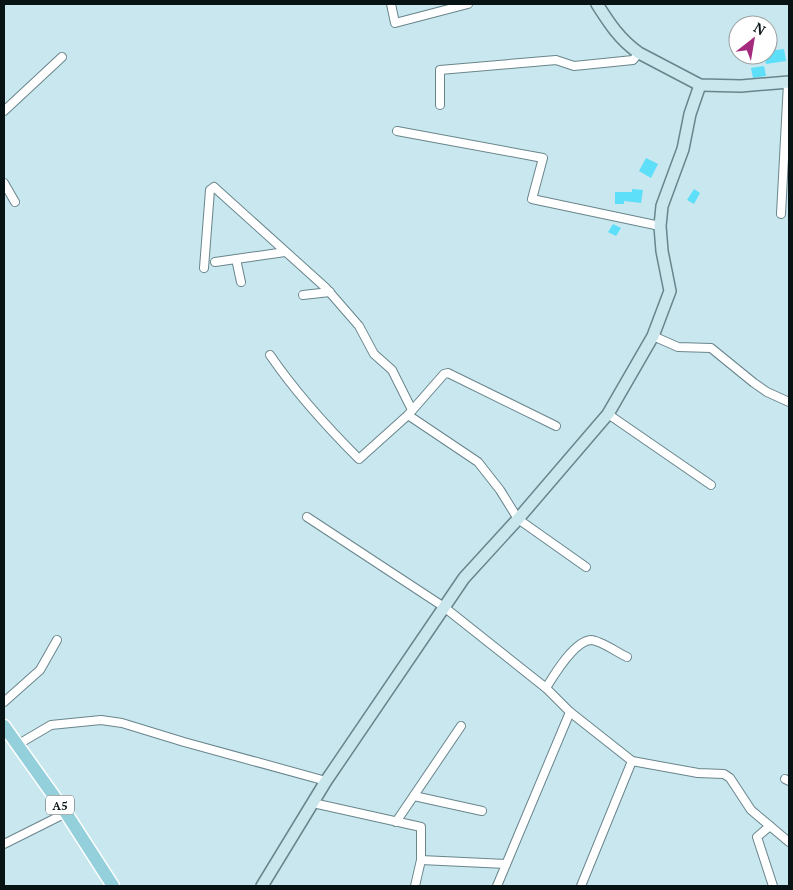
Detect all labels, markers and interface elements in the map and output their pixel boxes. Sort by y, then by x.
north arrow [728,15,778,65]
text: N [751,18,770,40]
road number: A5 [46,796,74,814]

